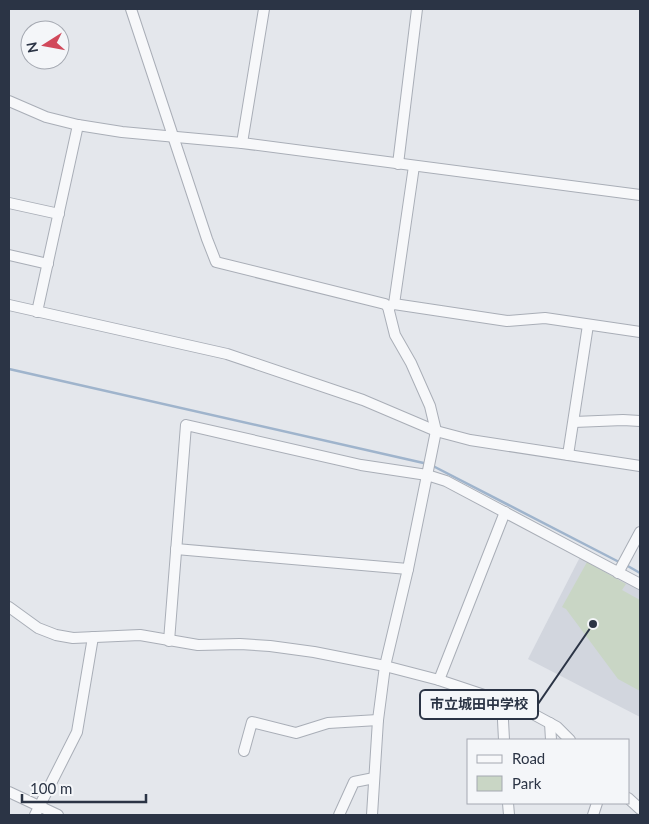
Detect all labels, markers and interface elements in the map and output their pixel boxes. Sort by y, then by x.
north arrow [20,20,70,70]
text: N [22,41,41,54]
callout: 市立城田中学校 [420,690,538,719]
text: 市立城田中学校 [430,695,528,712]
legend [467,739,629,804]
text: Road [512,749,545,767]
scale bar [22,772,146,804]
text: Park [512,774,542,792]
text: 100 m [30,779,72,797]

